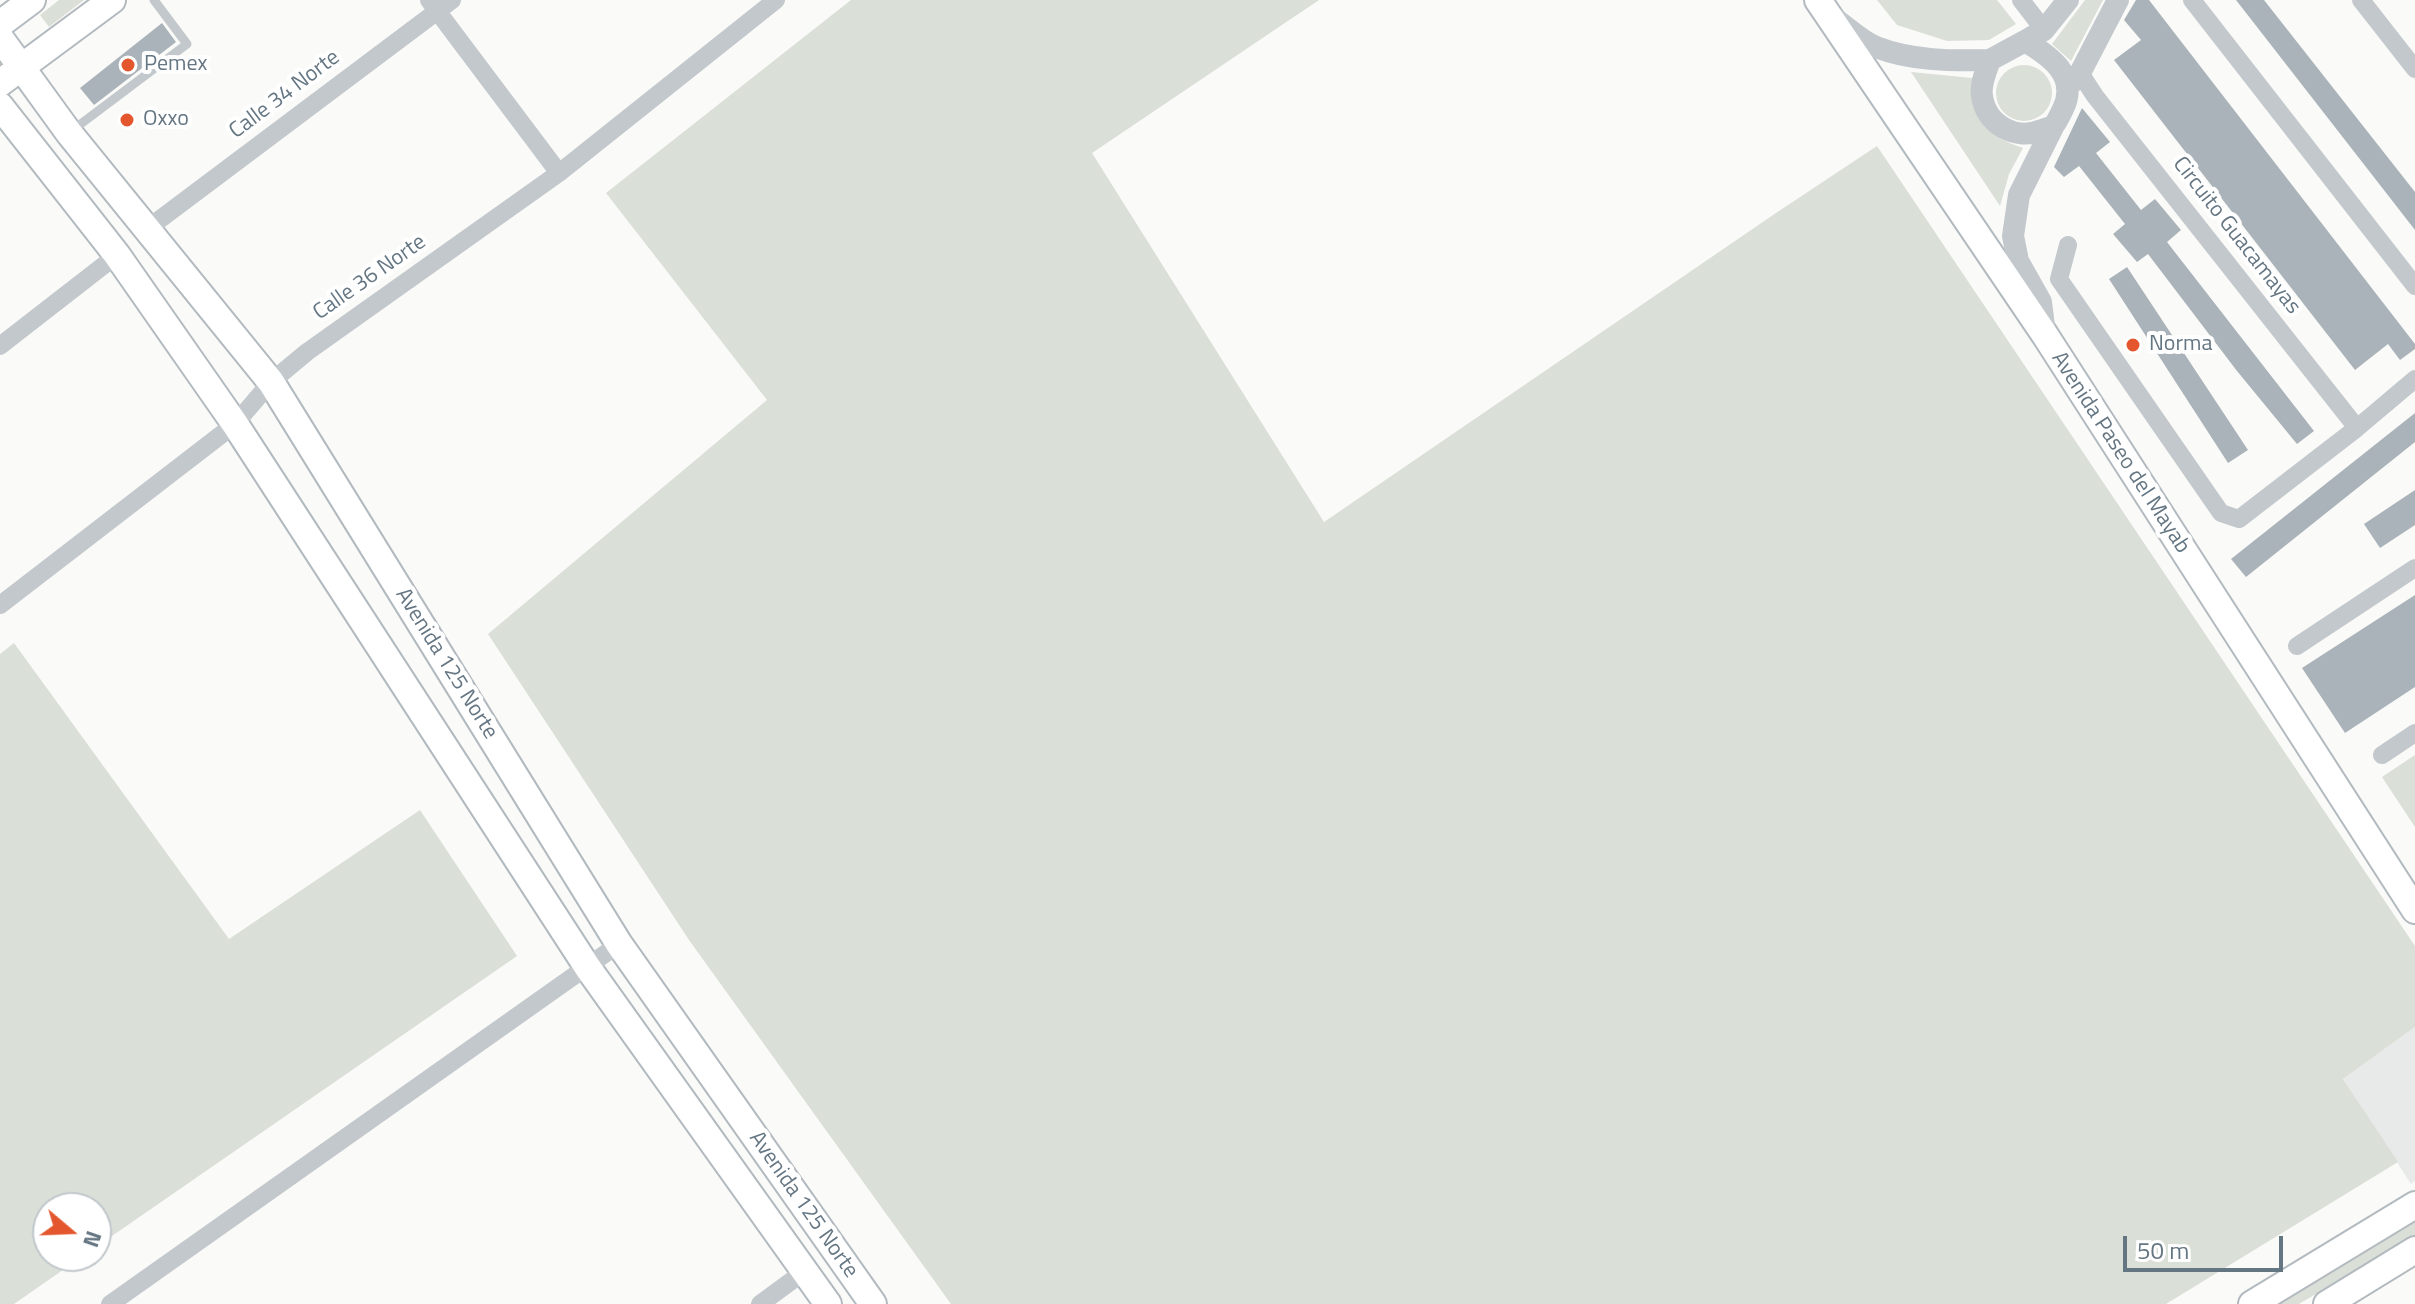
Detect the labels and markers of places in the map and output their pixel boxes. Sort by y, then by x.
place label: Pemex [144,52,207,78]
marker: Pemex [119,56,137,74]
place label: Oxxo [143,107,189,133]
marker: Oxxo [118,111,136,129]
place label: Norma [2149,332,2212,358]
marker: Norma [2124,336,2142,354]

